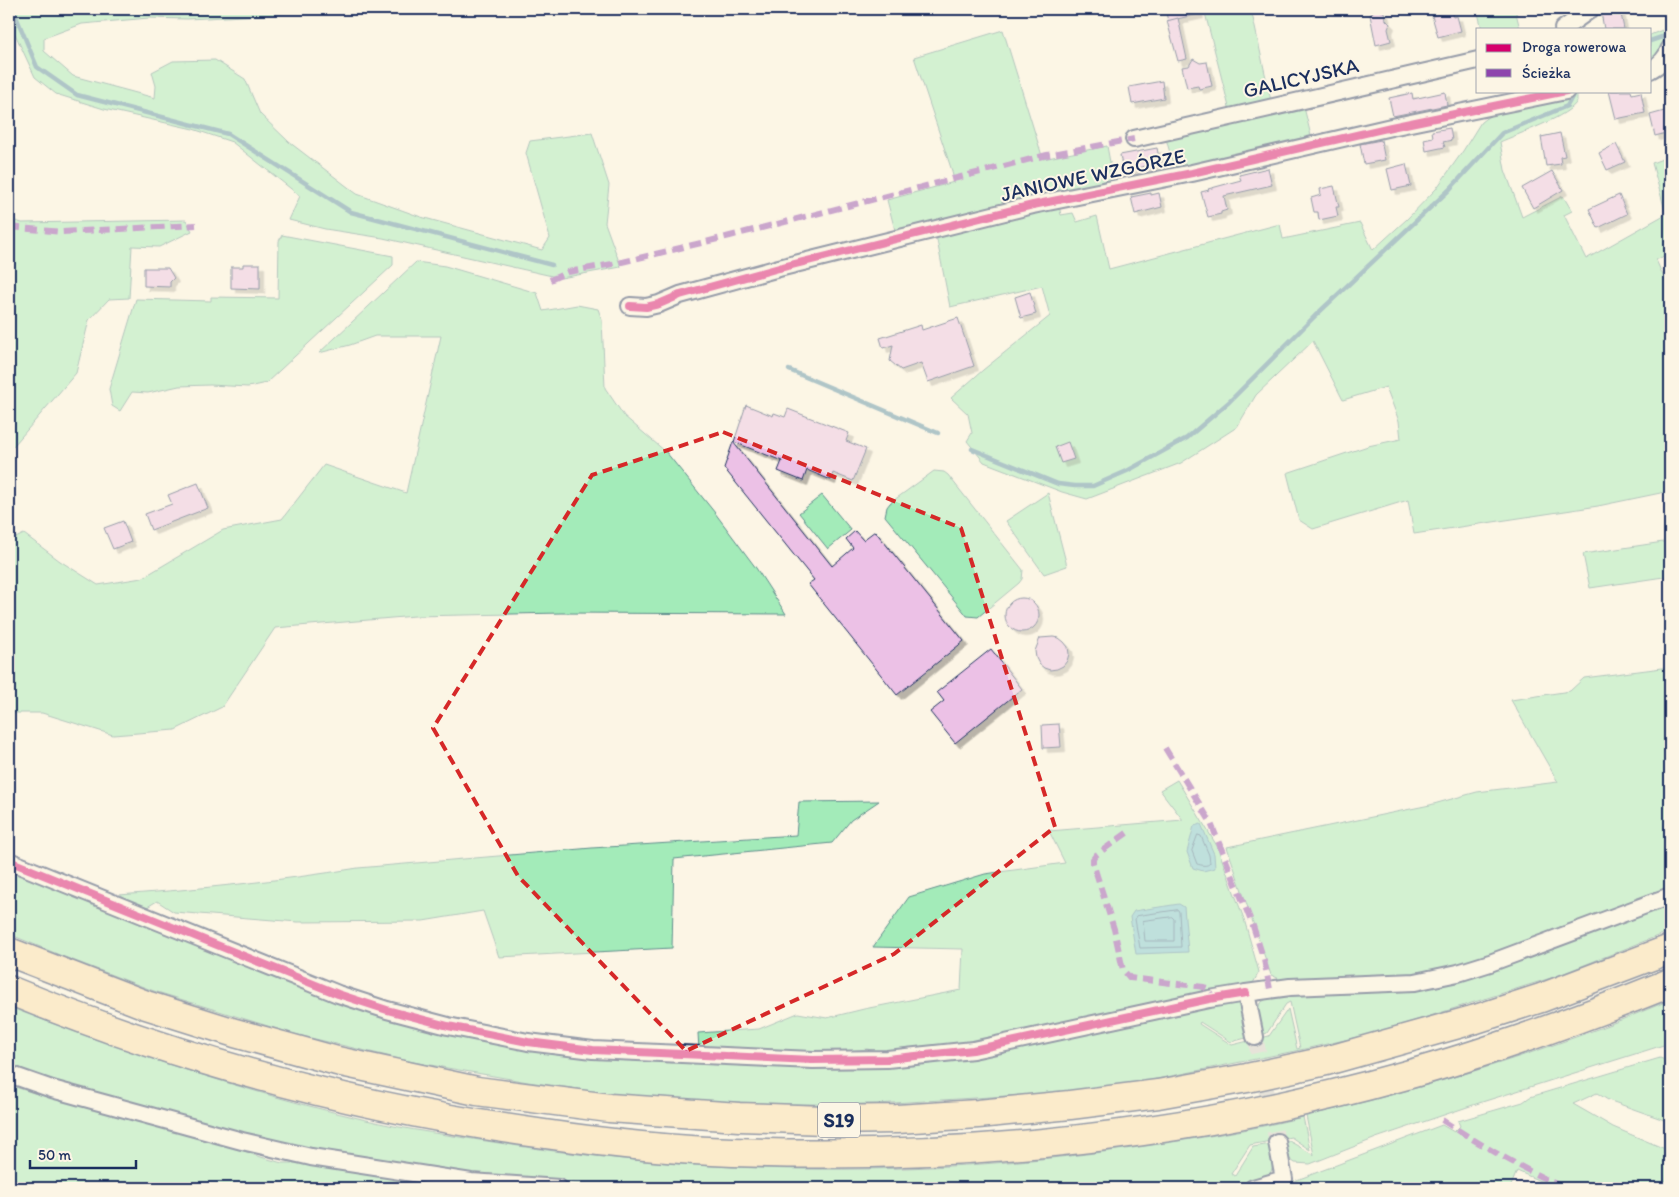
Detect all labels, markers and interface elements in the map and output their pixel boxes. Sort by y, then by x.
legend [1476,28,1652,92]
text: Droga rowerowa [1522,38,1626,56]
street label: GALICYJSKA [1241,52,1362,103]
text: Ścieżka [1522,64,1571,82]
street label: JANIOWE WZGÓRZE [998,143,1188,206]
road number: S19 [818,1102,860,1138]
scale bar [30,1137,136,1169]
text: 50 m [38,1146,71,1164]

